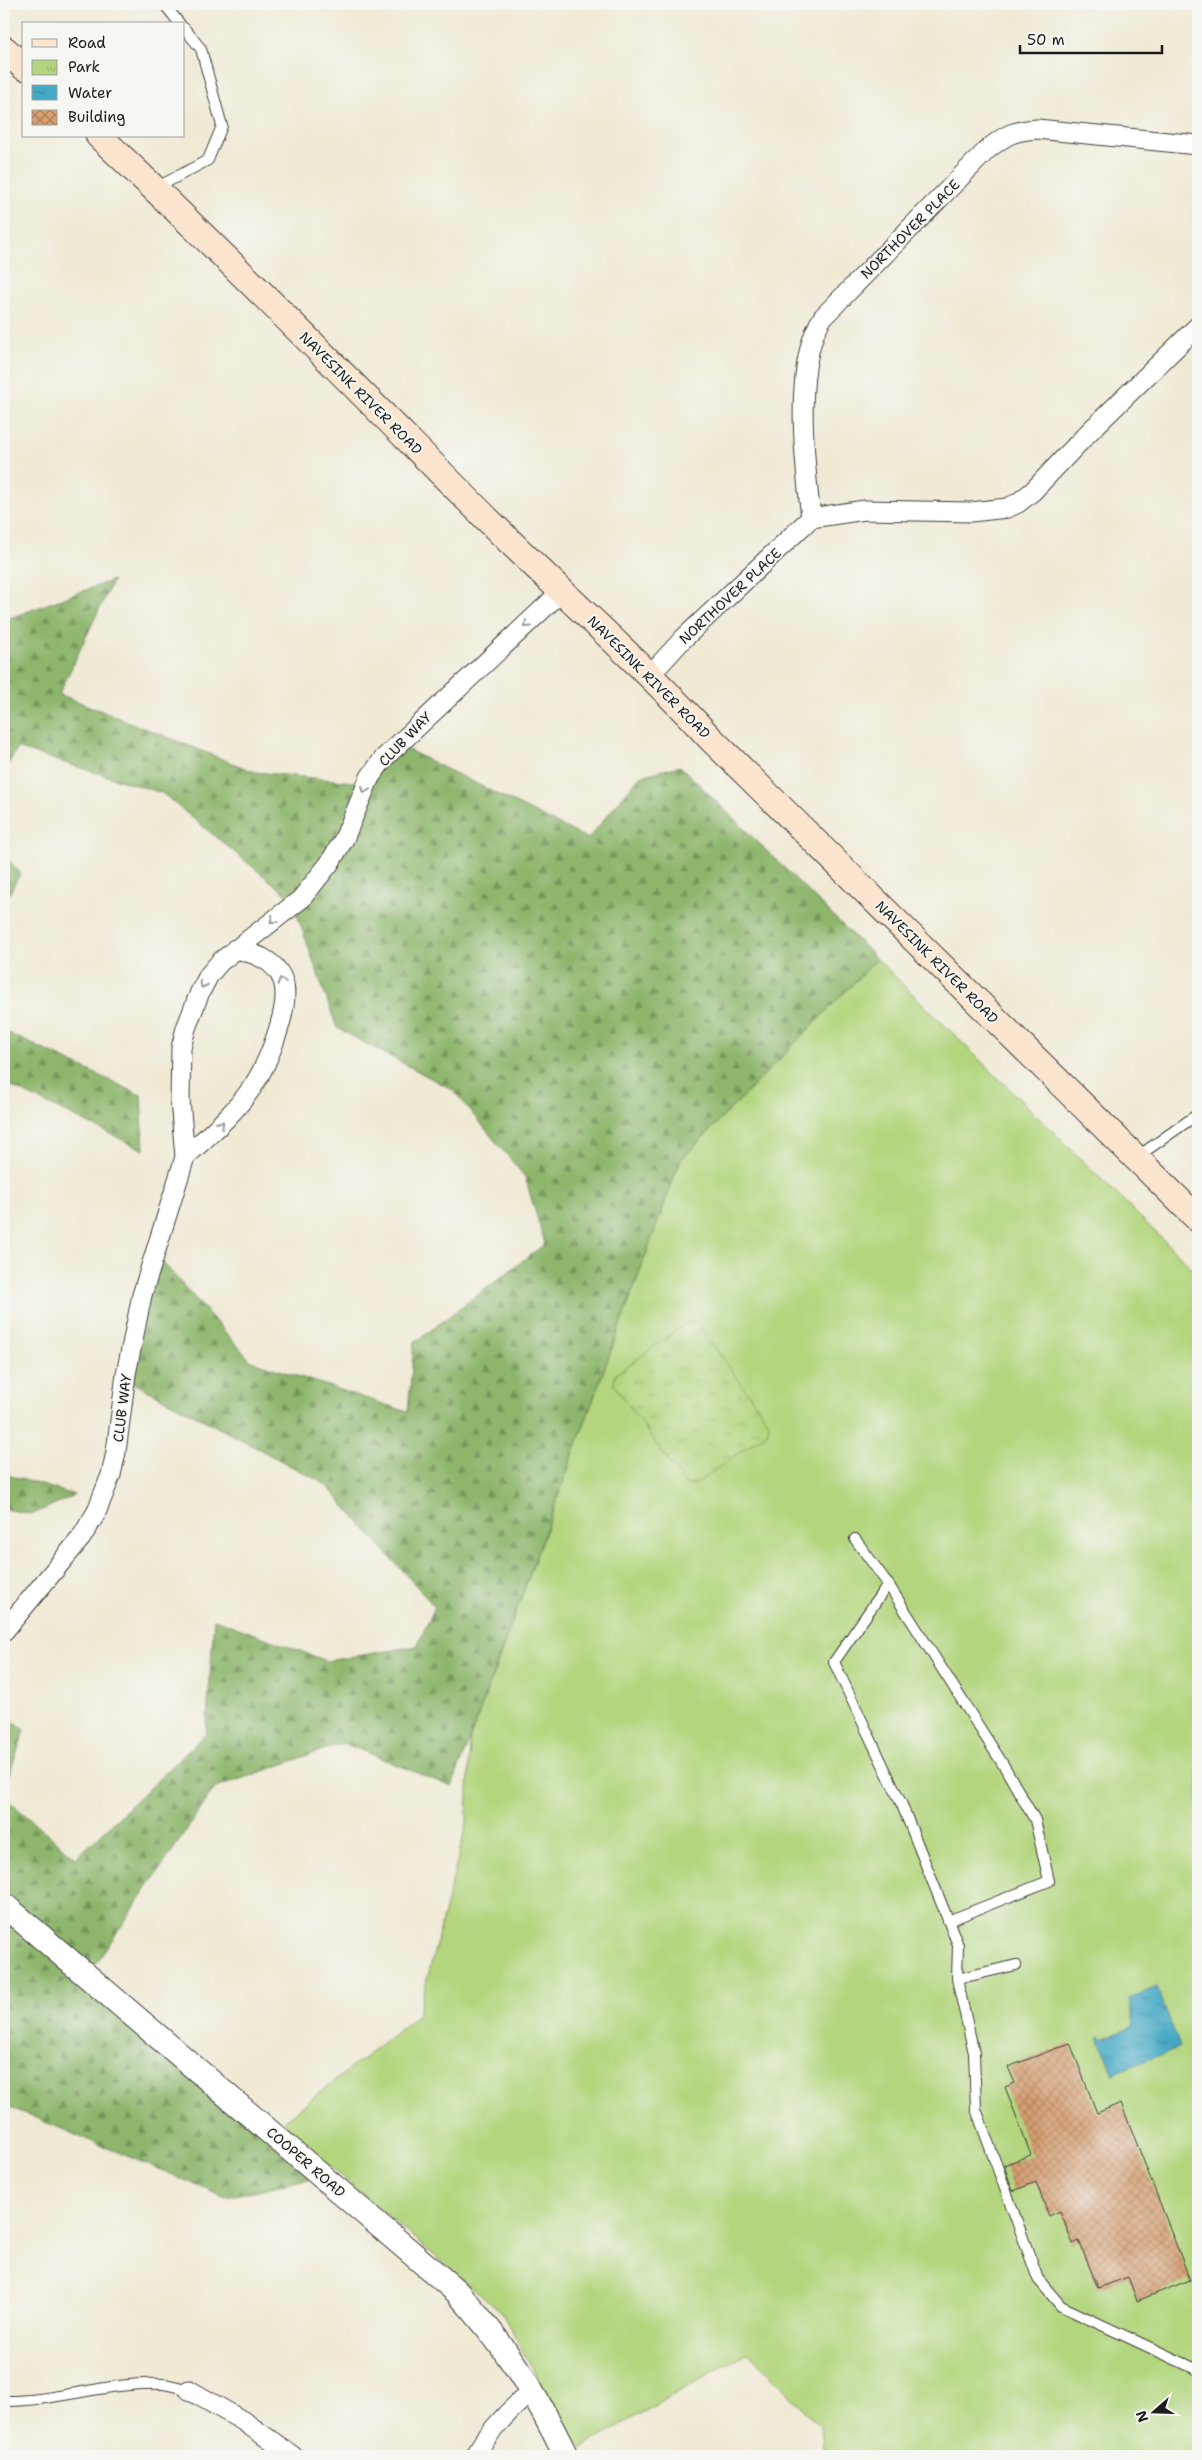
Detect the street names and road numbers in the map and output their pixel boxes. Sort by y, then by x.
street label: NORTHOVER PLACE [857,175,964,282]
street label: NAVESINK RIVER ROAD [296,328,426,458]
street label: NORTHOVER PLACE [675,544,785,648]
street label: NAVESINK RIVER ROAD [584,612,714,742]
street label: CLUB WAY [375,708,436,770]
street label: NAVESINK RIVER ROAD [872,897,1002,1027]
street label: CLUB WAY [109,1372,135,1443]
street label: COOPER ROAD [263,2123,349,2201]

